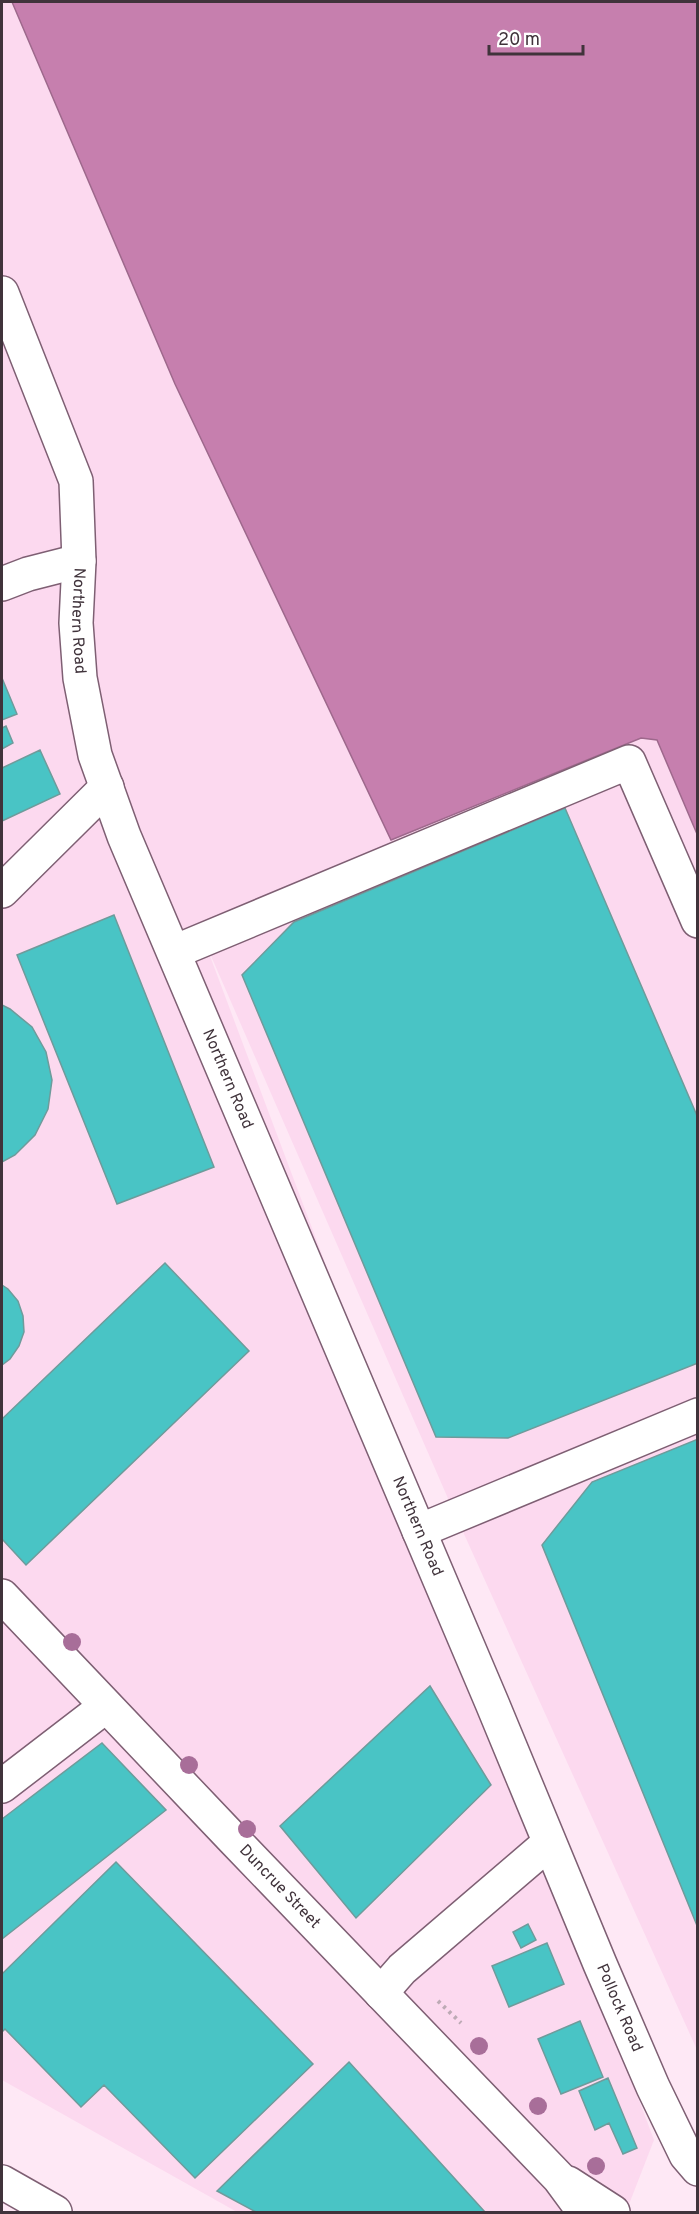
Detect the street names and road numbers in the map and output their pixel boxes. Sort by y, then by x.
street label: Northern Road [66,567,90,675]
street label: Northern Road [197,1026,257,1132]
street label: Northern Road [387,1474,447,1579]
street label: Duncrue Street [234,1841,324,1933]
street label: Pollock Road [591,1961,647,2055]

